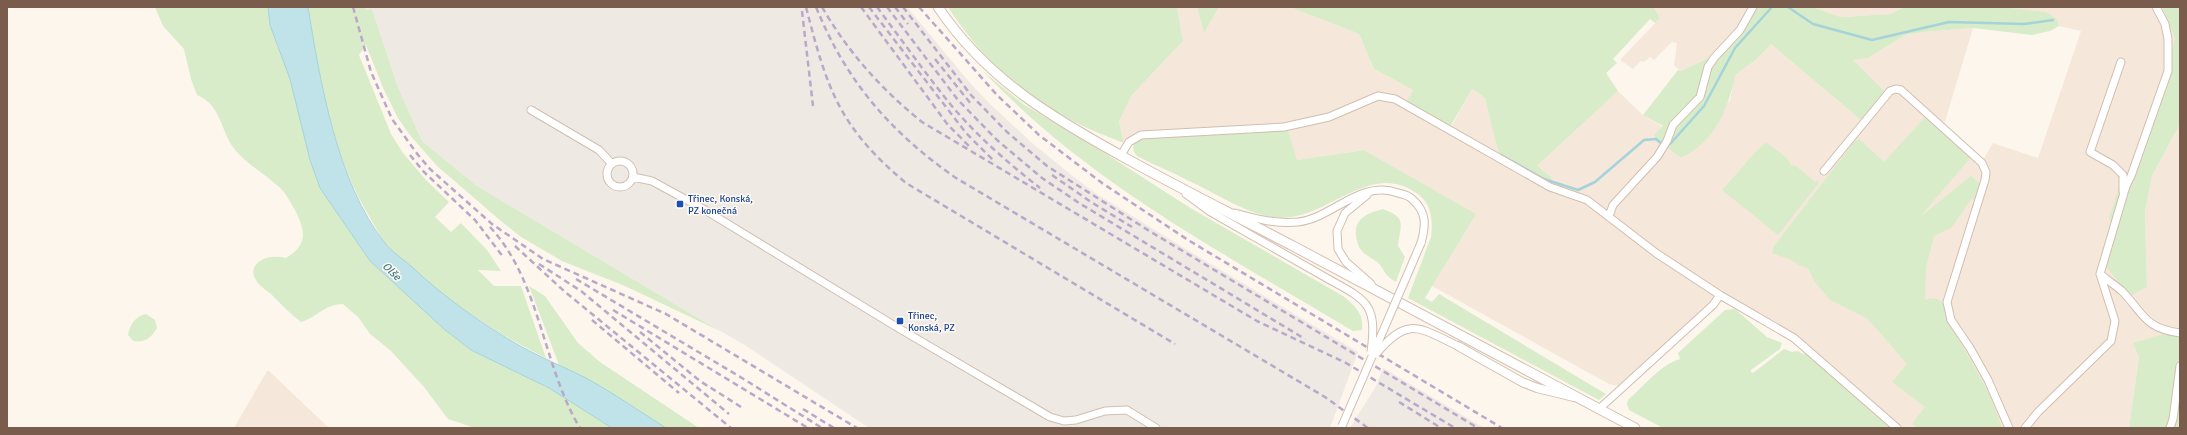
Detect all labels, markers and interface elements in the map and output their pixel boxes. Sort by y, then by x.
place label: Třinec, Konská, PZ konečná [688,193,753,217]
marker: Třinec, Konská, PZ konečná [675,199,685,209]
water label: Olše [380,259,404,284]
place label: Třinec, Konská, PZ [908,310,955,334]
marker: Třinec, Konská, PZ [895,316,905,326]

